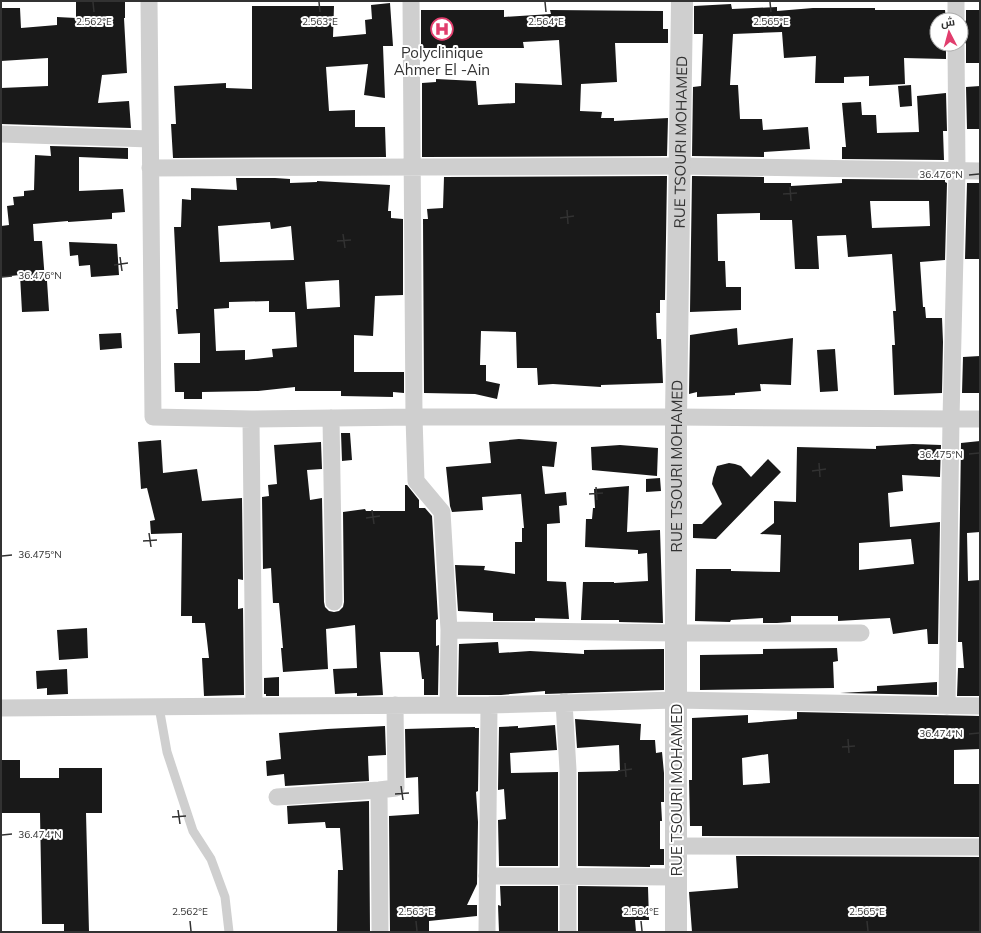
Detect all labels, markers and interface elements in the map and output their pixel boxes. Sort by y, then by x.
north arrow [929,12,969,52]
text: ش [940,14,956,30]
text: 2.562°E [76,15,112,28]
text: 2.563°E [302,15,338,28]
text: 2.564°E [528,15,564,28]
text: 2.565°E [753,15,789,28]
hospital icon: Polyclinique Ahmer El -Ain [429,16,455,42]
place label: Polyclinique Ahmer El -Ain [394,43,490,79]
street label: RUE TSOURI MOHAMED [669,55,691,229]
text: 36.476°N [919,168,963,181]
text: 36.476°N [18,269,62,282]
street label: RUE TSOURI MOHAMED [667,379,686,552]
text: 36.475°N [919,448,963,461]
text: 36.475°N [18,548,62,561]
street label: RUE TSOURI MOHAMED [667,704,686,876]
text: 36.474°N [919,727,963,740]
text: 36.474°N [18,828,62,841]
text: 2.562°E [172,905,208,918]
text: 2.563°E [398,905,434,918]
text: 2.564°E [623,905,659,918]
text: 2.565°E [849,905,885,918]

